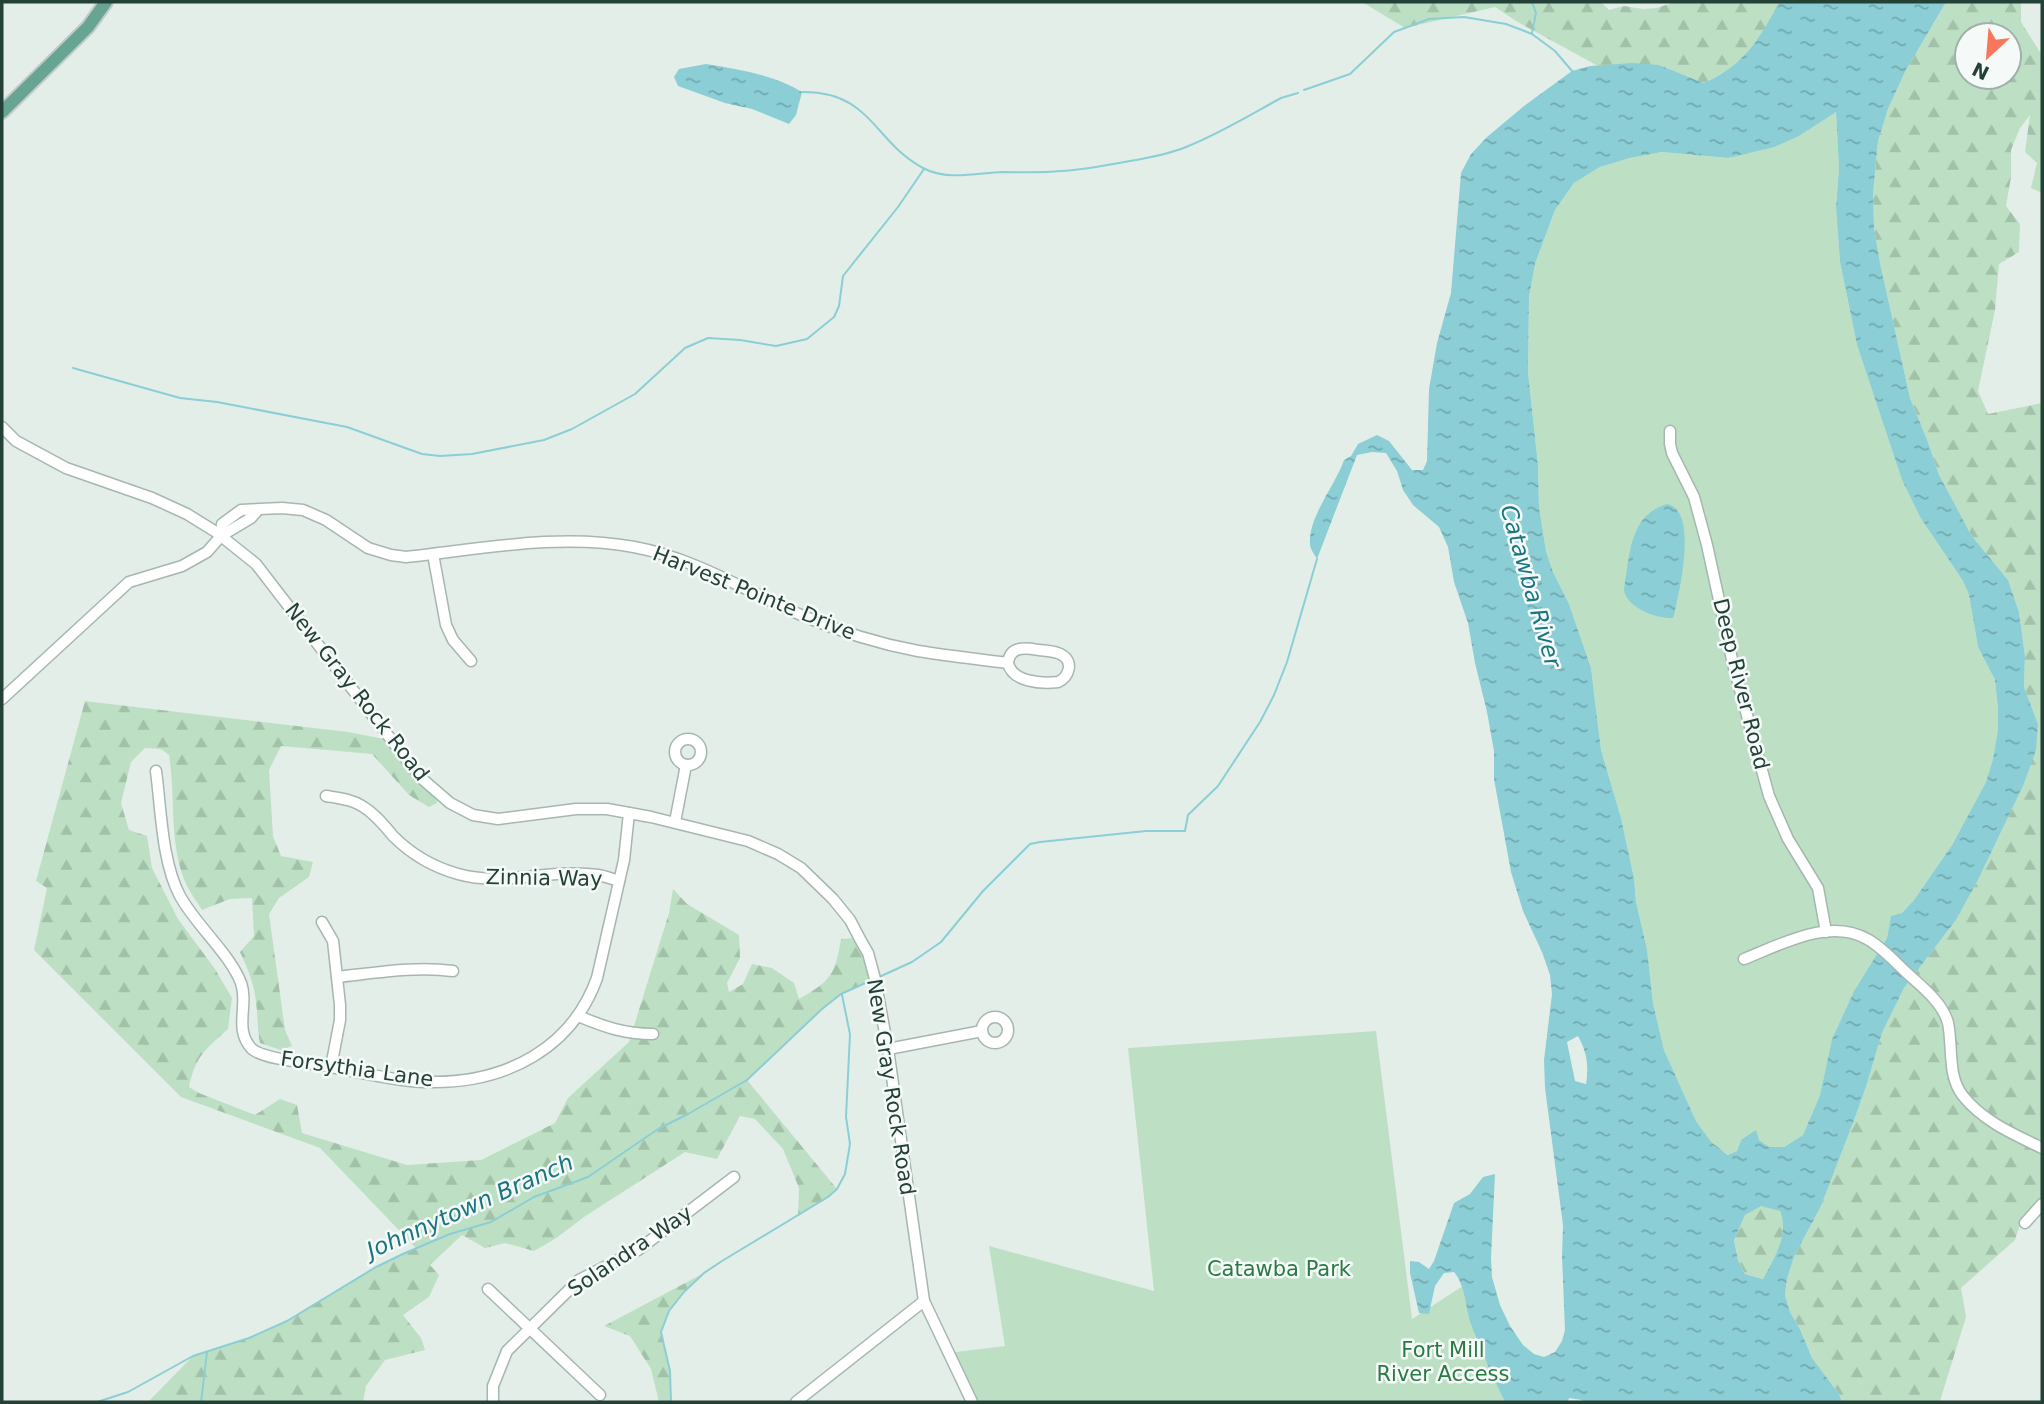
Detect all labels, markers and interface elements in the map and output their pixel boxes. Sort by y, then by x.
north arrow [1953,21,2023,91]
text: N [1969,58,1993,85]
water label: Catawba River [1495,502,1567,672]
street label: Harvest Pointe Drive [649,541,859,645]
street label: Deep River Road [1708,596,1774,772]
street label: New Gray Rock Road [280,598,434,786]
street label: Zinnia Way [485,865,603,891]
street label: New Gray Rock Road [862,977,920,1197]
street label: Forsythia Lane [279,1046,435,1092]
water label: Johnnytown Branch [359,1149,577,1265]
street label: Solandra Way [563,1201,697,1301]
park label: Catawba Park [1207,1257,1352,1281]
park label: Fort Mill River Access [1377,1338,1509,1386]

